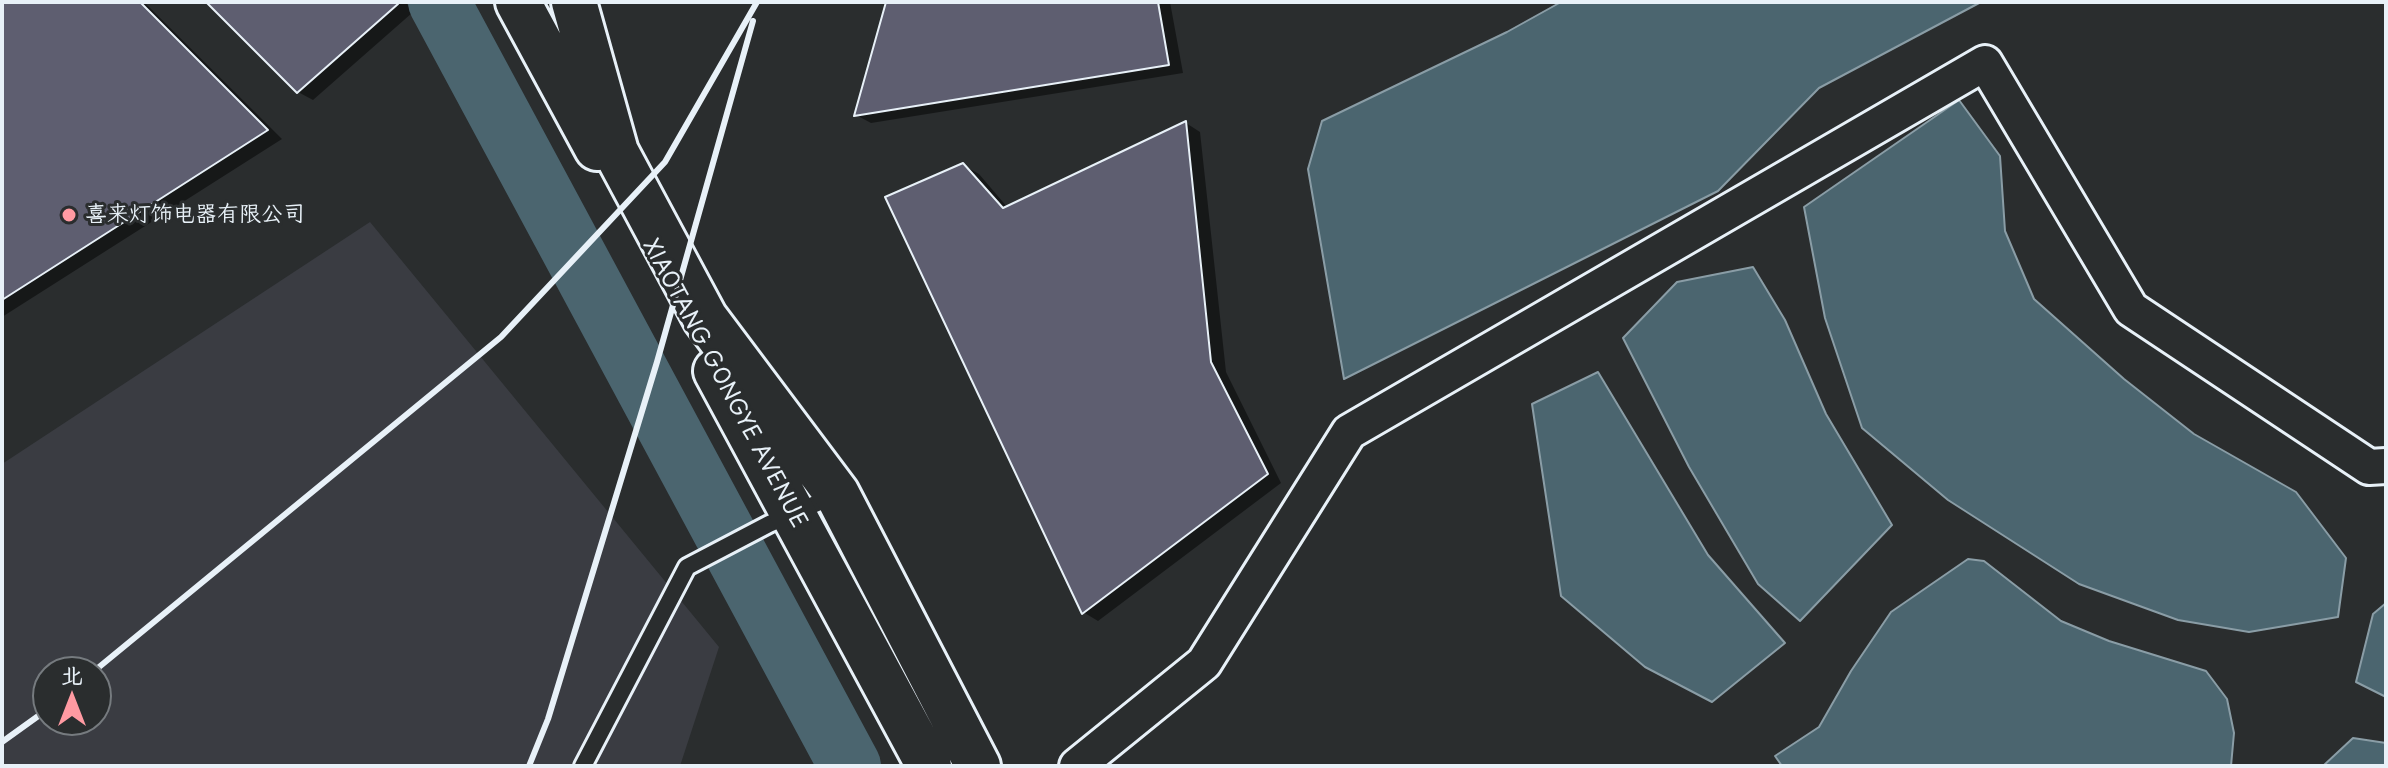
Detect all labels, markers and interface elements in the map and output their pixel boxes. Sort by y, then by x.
place label: 喜来灯饰电器有限公司 [85,202,305,228]
marker: 喜来灯饰电器有限公司 [60,206,78,224]
street label: XIAOTANG GONGYE AVENUE [637,235,811,533]
north arrow [32,656,112,736]
text: 北 [61,657,83,690]

